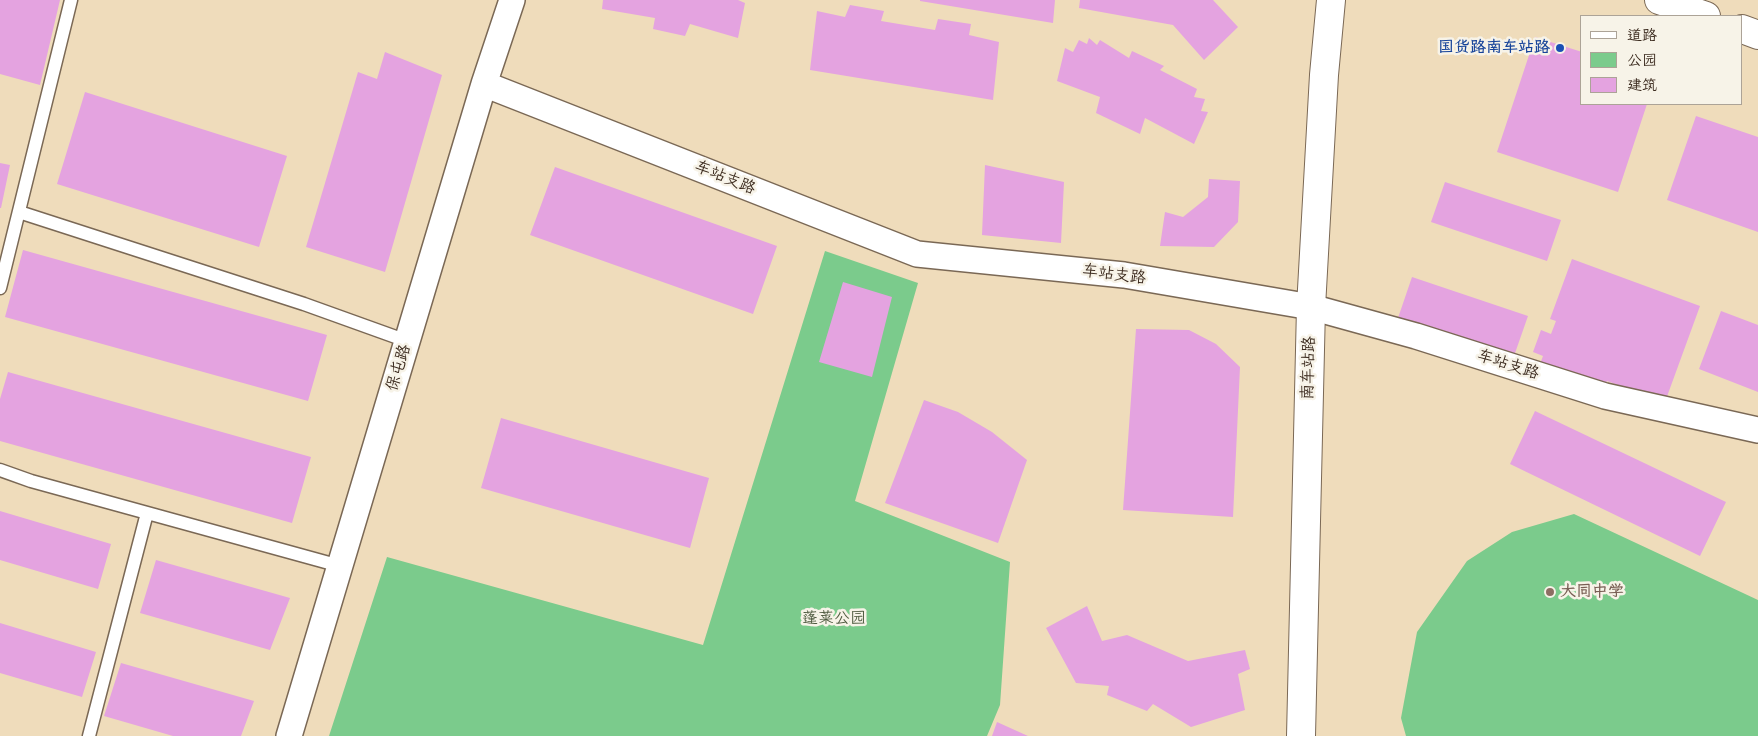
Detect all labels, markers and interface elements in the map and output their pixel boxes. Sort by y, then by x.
legend [1580,15,1743,105]
text: 道路 [1627,26,1657,45]
place label: 国货路南车站路 [1438,38,1550,58]
marker: 国货路南车站路 [1554,42,1566,54]
text: 公园 [1627,51,1657,70]
text: 建筑 [1627,76,1657,95]
street label: 车站支路 [692,157,758,199]
street label: 车站支路 [1081,262,1147,288]
street label: 南车站路 [1298,336,1320,400]
street label: 保屯路 [383,342,415,394]
street label: 车站支路 [1475,346,1541,384]
place label: 大同中学 [1560,582,1624,602]
marker: 大同中学 [1544,586,1556,598]
park label: 蓬莱公园 [802,609,866,629]

